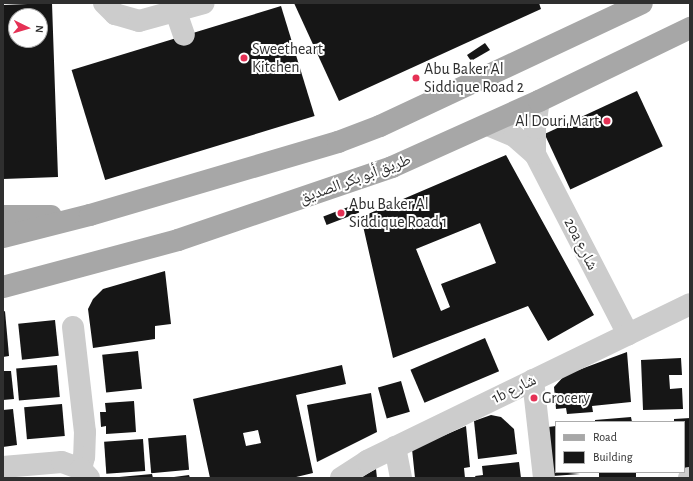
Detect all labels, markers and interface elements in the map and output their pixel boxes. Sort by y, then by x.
north arrow [8,8,48,48]
text: N [34,25,45,33]
place label: Sweetheart Kitchen [252,39,323,77]
marker: Sweetheart Kitchen [239,53,249,63]
place label: Abu Baker Al Siddique Road 2 [424,59,524,97]
marker: Abu Baker Al Siddique Road 2 [411,73,421,83]
place label: Al Douri Mart [515,111,599,131]
marker: Al Douri Mart [602,116,612,126]
street label: طريق أبو بكر الصديق [296,150,414,208]
place label: Abu Baker Al Siddique Road 1 [349,194,447,232]
marker: Abu Baker Al Siddique Road 1 [336,208,346,218]
street label: 20a شارع [560,215,602,273]
street label: 1b شارع [489,370,539,408]
place label: Grocery [542,388,590,408]
marker: Grocery [529,393,539,403]
legend [555,421,685,473]
text: Road [593,431,617,443]
text: Building [593,451,633,463]

